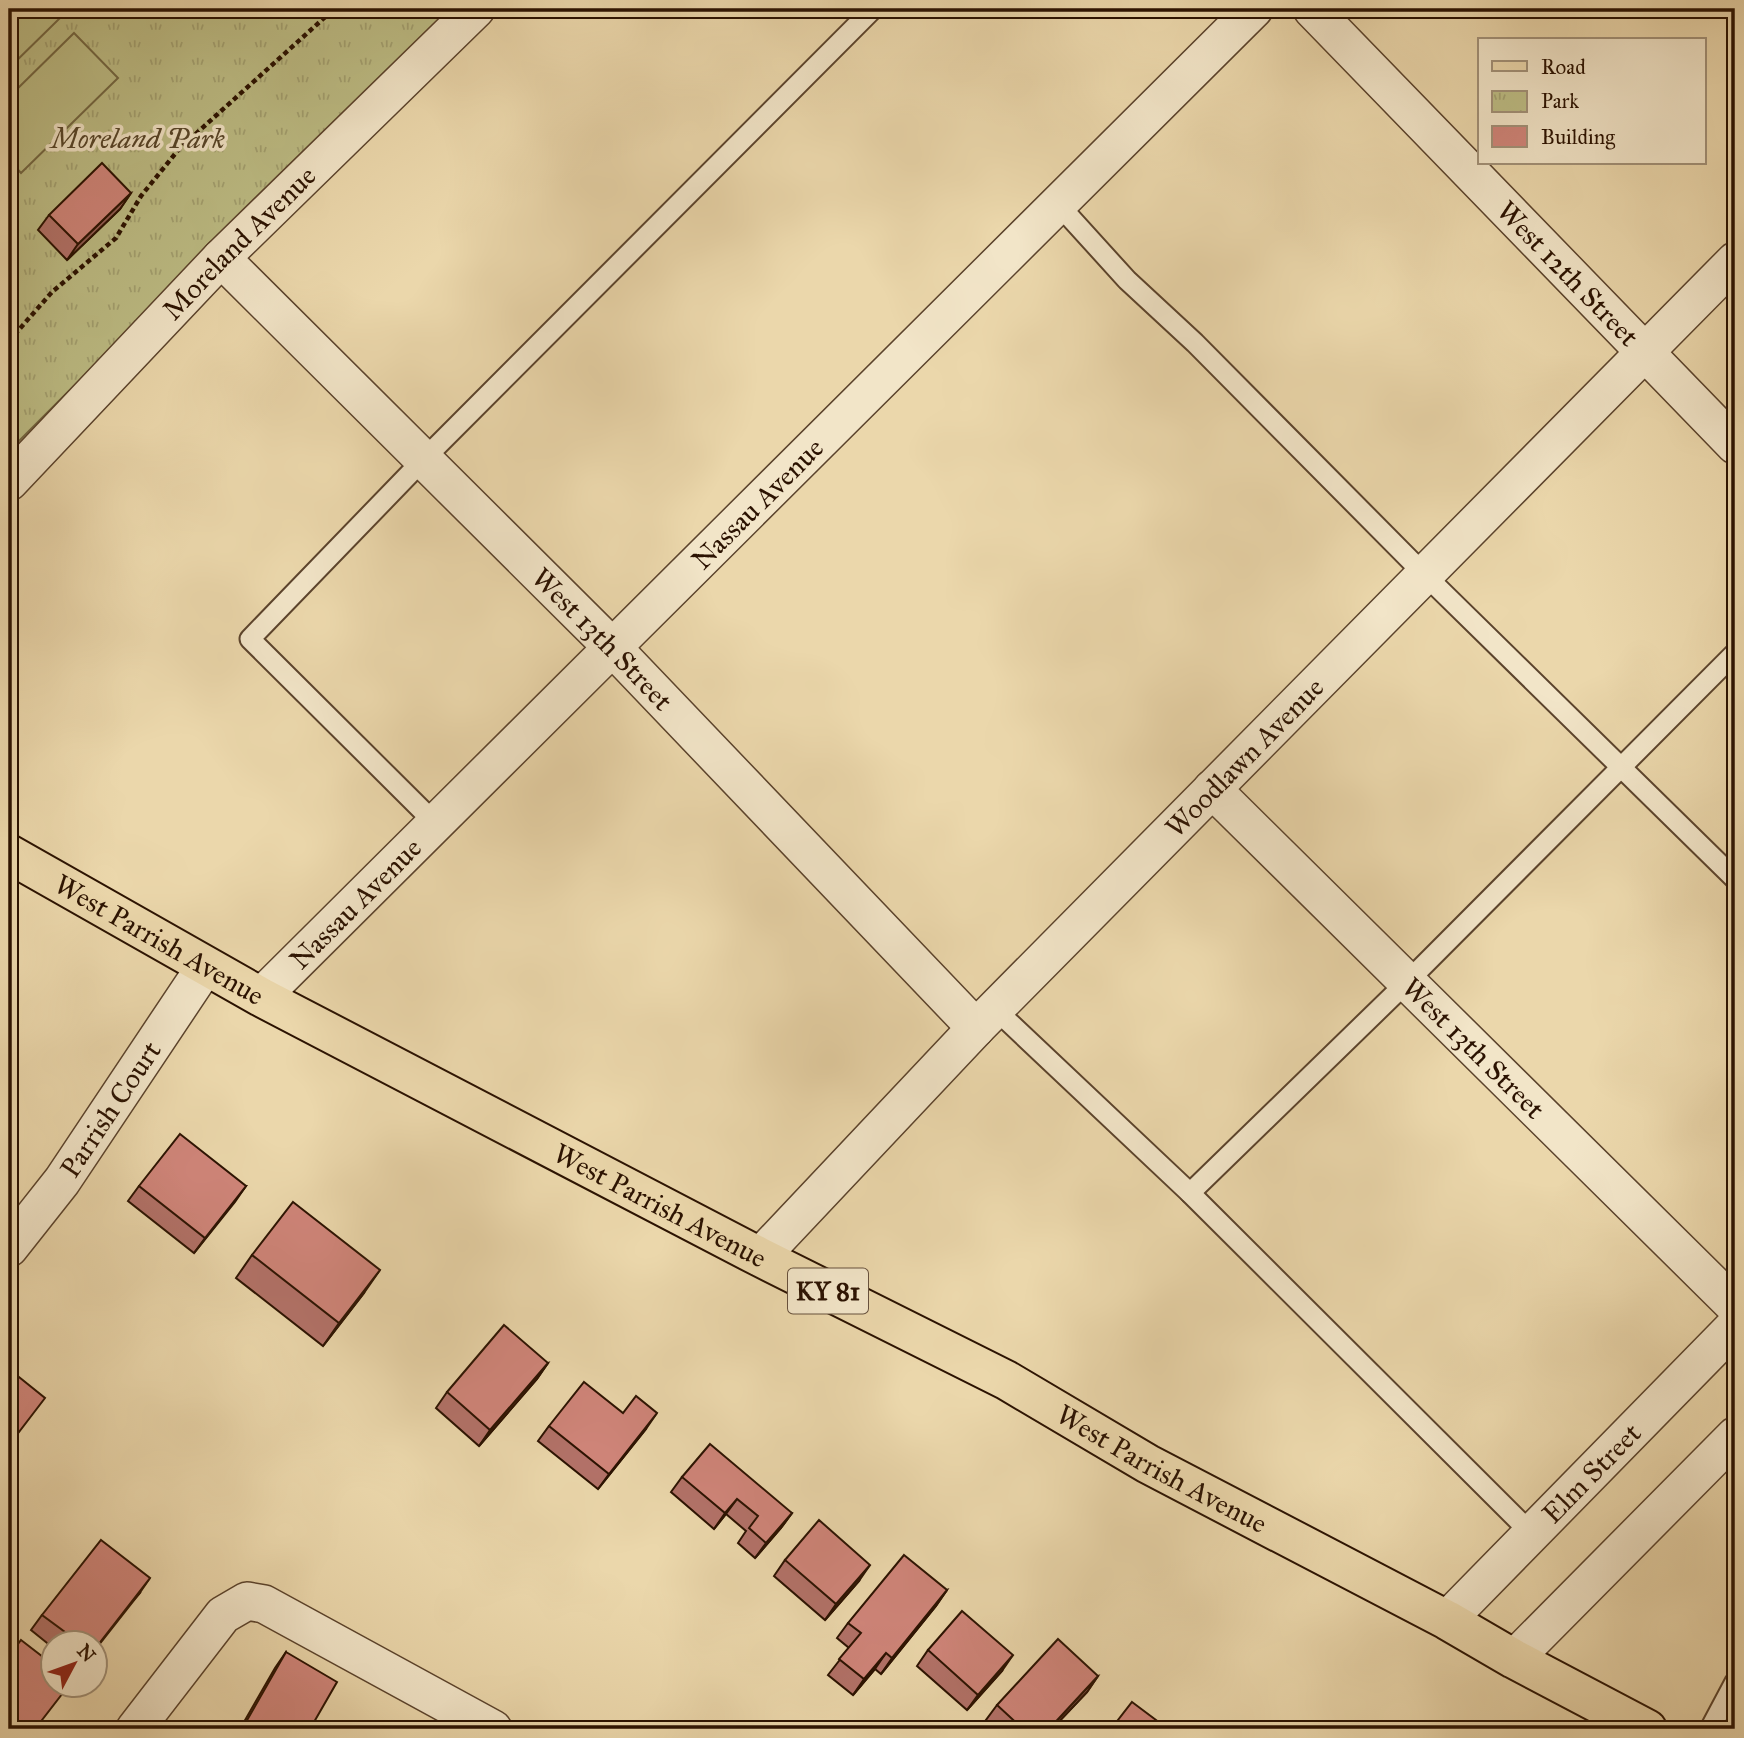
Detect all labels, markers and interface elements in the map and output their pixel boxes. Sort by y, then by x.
legend [1478,38,1706,164]
text: Road [1541,54,1586,80]
text: Park [1541,88,1579,114]
park label: Moreland Park [48,121,225,156]
text: Building [1541,124,1615,150]
street label: Moreland Avenue [155,158,323,327]
street label: West 12th Street [1490,193,1647,353]
street label: Nassau Avenue [684,430,831,576]
street label: West 13th Street [525,560,681,718]
street label: Woodlawn Avenue [1157,670,1331,844]
street label: Nassau Avenue [282,830,429,976]
street label: West Parrish Avenue [49,866,270,1013]
street label: West 13th Street [1395,970,1552,1126]
street label: Parrish Court [52,1034,168,1184]
street label: West Parrish Avenue [548,1135,773,1275]
road number: KY 81 [788,1268,868,1314]
street label: West Parrish Avenue [1050,1396,1273,1541]
street label: Elm Street [1534,1415,1648,1530]
north arrow [38,1630,108,1700]
text: N [72,1640,100,1667]

